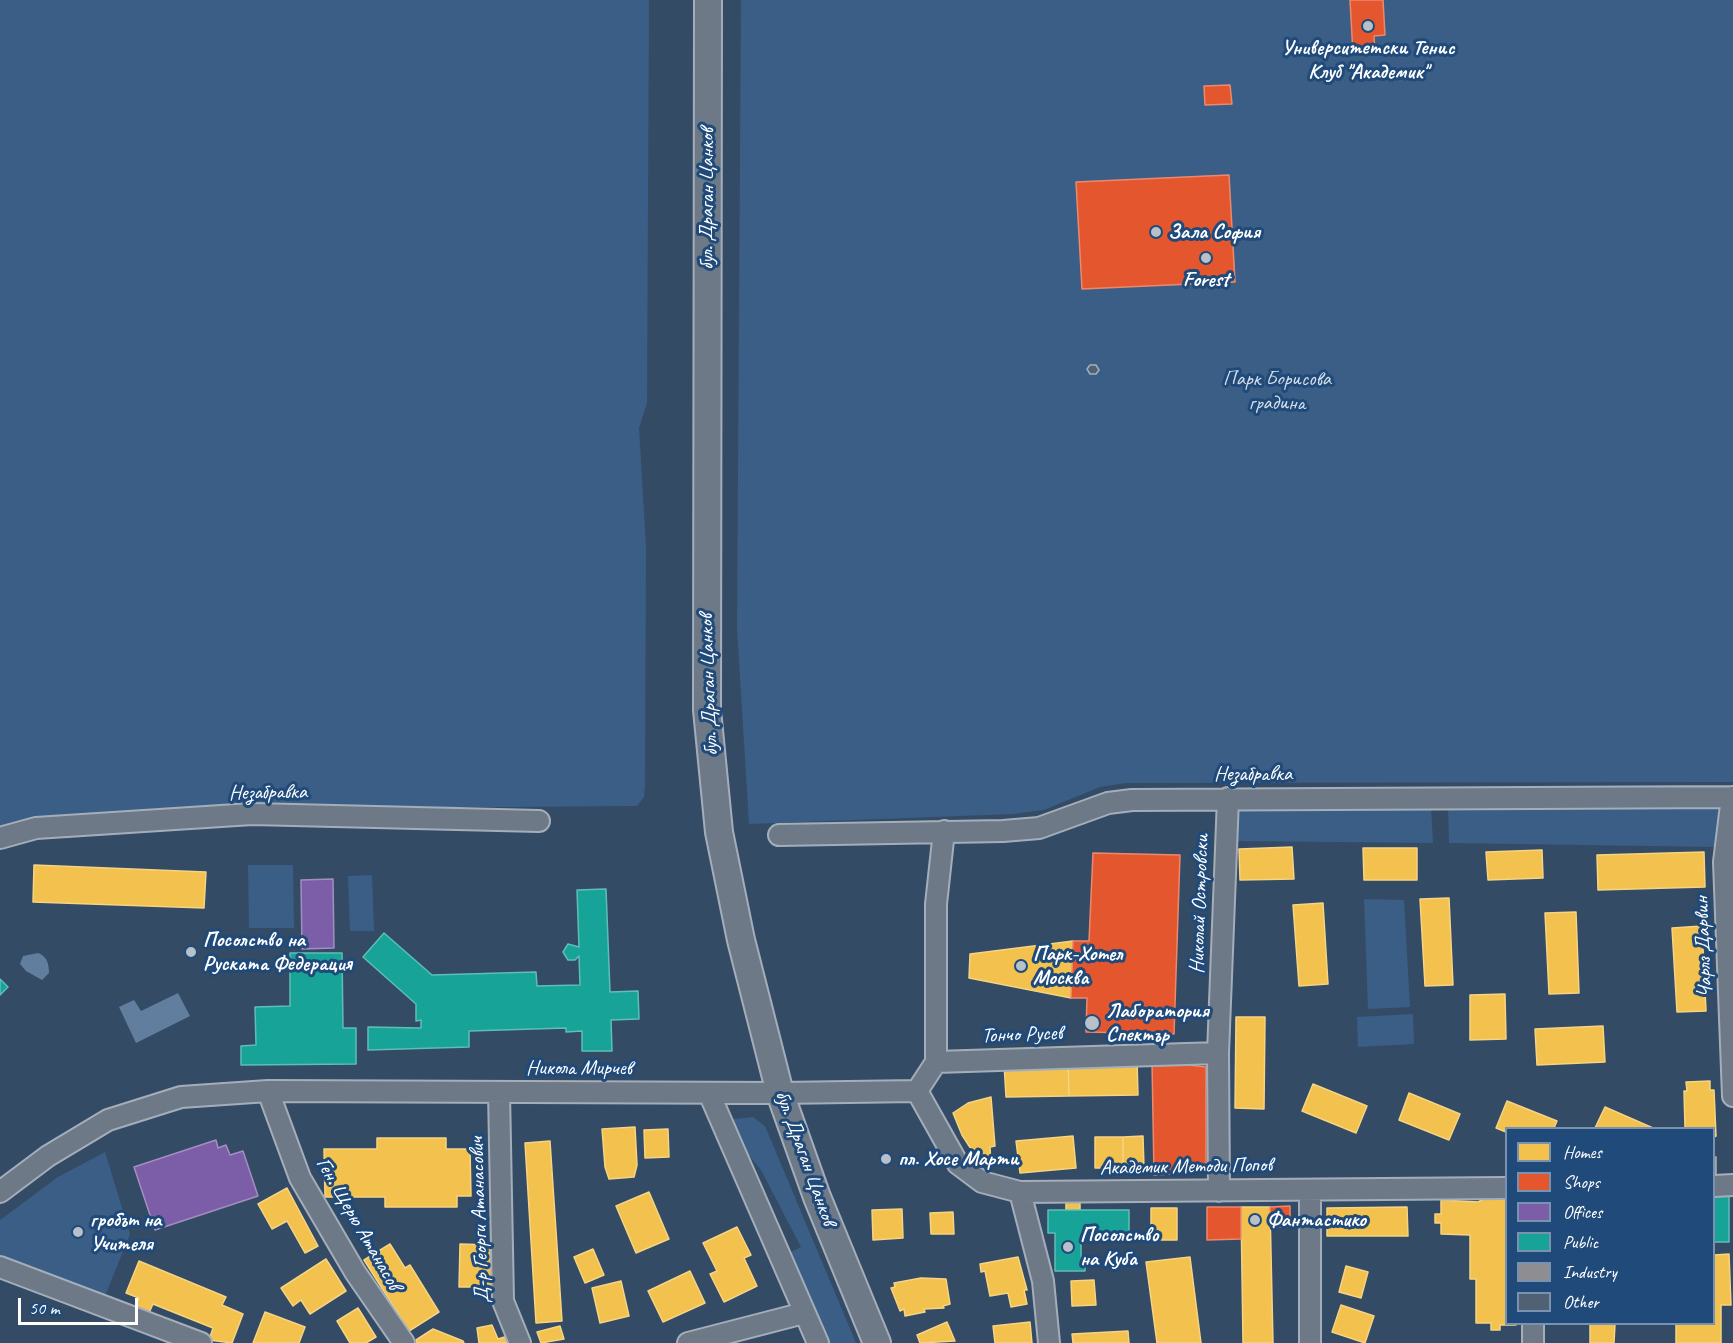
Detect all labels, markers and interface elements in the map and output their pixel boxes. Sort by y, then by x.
marker: Университетски Тенис Клуб "Академик" [1361,19,1375,33]
place label: Университетски Тенис Клуб "Академик" [1281,35,1455,85]
street label: бул. Драган Цанков [694,128,720,270]
place label: Зала София [1168,219,1260,245]
marker: Зала София [1149,225,1163,239]
marker: Forest [1199,251,1213,265]
place label: Forest [1183,267,1229,293]
park label: Парк Борисова градина [1223,366,1331,416]
street label: бул. Драган Цанков [694,614,724,756]
street label: Незабравка [1214,761,1292,787]
street label: Незабравка [229,780,307,806]
street label: Николай Островски [1185,834,1215,974]
street label: Чарлз Дарвин [1690,896,1718,998]
place label: Посолство на Руската Федерация [203,927,352,977]
place label: Парк-Хотел Москва [1033,941,1123,991]
marker: Посолство на Руската Федерация [184,945,198,959]
marker: Парк-Хотел Москва [1014,959,1028,973]
place label: Лаборатория Спектър [1106,998,1209,1048]
marker: Лаборатория Спектър [1083,1014,1101,1032]
street label: Тончо Русев [981,1021,1063,1049]
street label: Никола Мирчев [526,1055,632,1081]
street label: бул. Драган Цанков [769,1087,841,1229]
legend [1505,1127,1715,1325]
street label: Д-р Георги Атанасович [465,1136,495,1304]
text: Homes [1563,1141,1602,1163]
place label: пл. Хосе Марти [898,1146,1019,1172]
marker: пл. Хосе Марти [879,1152,893,1166]
street label: Ген. Щерю Атанасов [310,1153,406,1295]
street label: Академик Методи Попов [1100,1153,1272,1181]
text: Shops [1563,1171,1600,1193]
text: Offices [1563,1201,1602,1223]
place label: гробът на Учителя [90,1207,161,1257]
place label: Фантастико [1267,1207,1366,1233]
marker: Фантастико [1248,1213,1262,1227]
place label: Посолство на Куба [1080,1222,1159,1272]
marker: гробът на Учителя [71,1225,85,1239]
text: Public [1563,1231,1598,1253]
marker: Посолство на Куба [1061,1240,1075,1254]
text: Industry [1563,1261,1617,1283]
scale bar [21,1286,141,1324]
text: Other [1563,1291,1599,1313]
text: 50 m [29,1297,60,1319]

